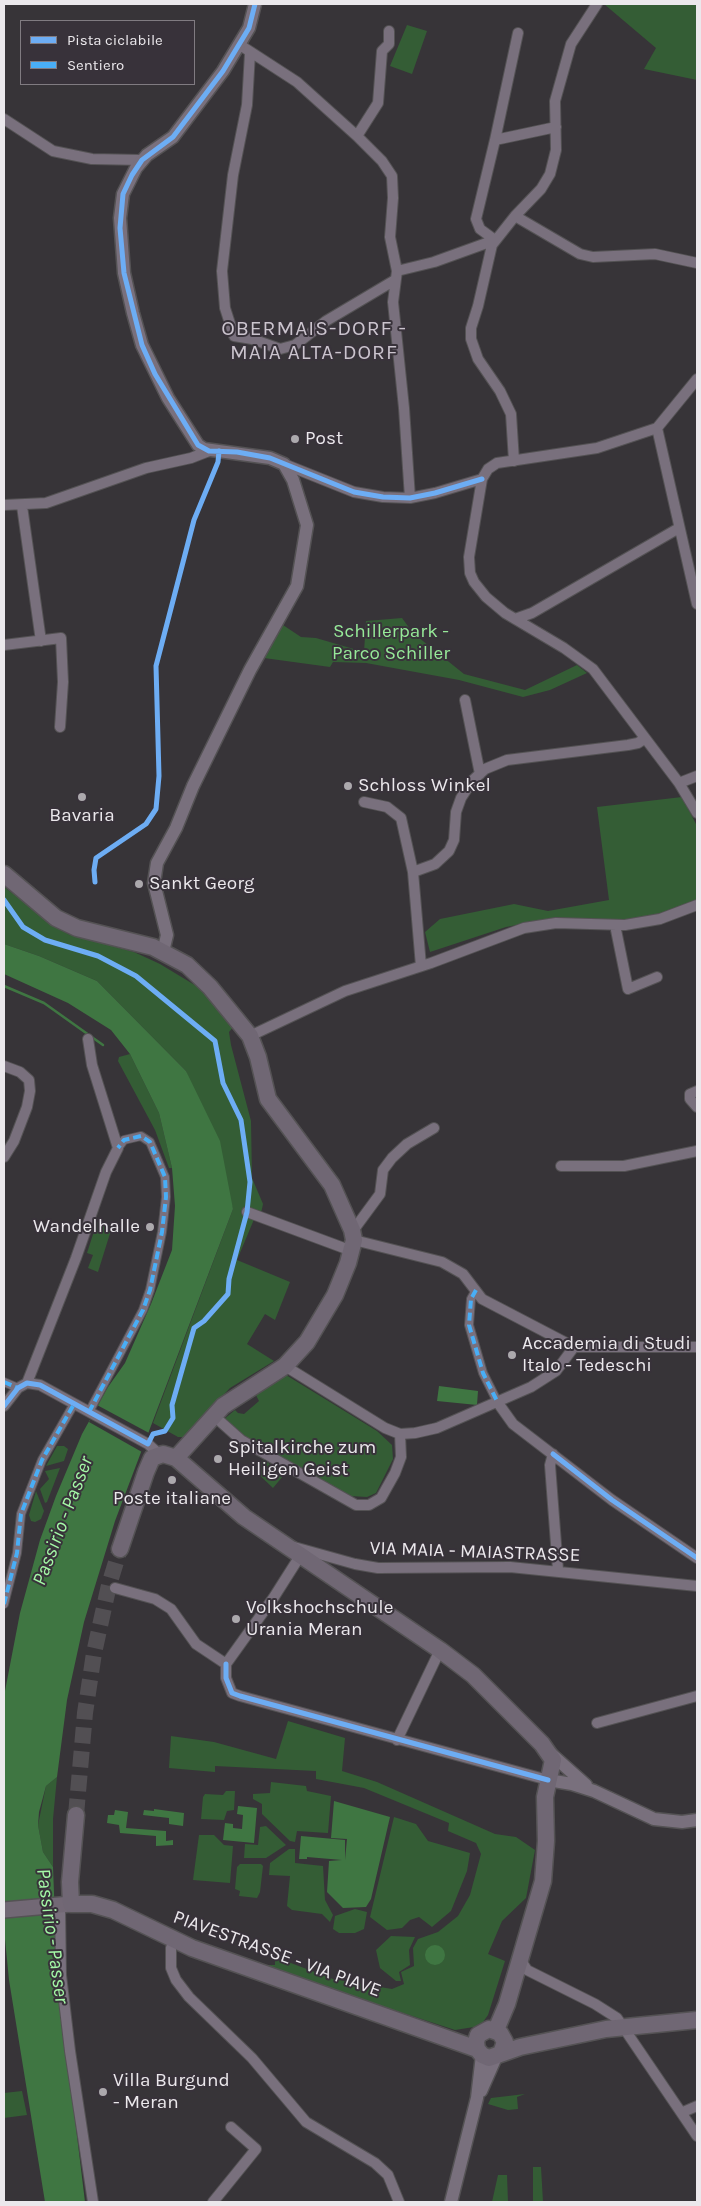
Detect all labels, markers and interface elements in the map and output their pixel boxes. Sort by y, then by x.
legend [20,20,195,85]
text: Pista ciclabile [67,31,163,49]
text: Sentiero [67,56,124,74]
district label: OBERMAIS-DORF - MAIA ALTA-DORF [219,316,409,366]
place label: Post [305,428,343,450]
marker: Post [289,433,301,445]
park label: Schillerpark - Parco Schiller [332,621,450,665]
place label: Schloss Winkel [358,775,491,797]
marker: Schloss Winkel [342,780,354,792]
marker: Bavaria [76,791,88,803]
place label: Bavaria [49,805,115,827]
place label: Sankt Georg [149,873,254,895]
marker: Sankt Georg [133,878,145,890]
place label: Wandelhalle [33,1216,140,1238]
marker: Wandelhalle [144,1221,156,1233]
place label: Accademia di Studi Italo - Tedeschi [522,1333,691,1377]
marker: Accademia di Studi Italo - Tedeschi [506,1349,518,1361]
place label: Spitalkirche zum Heiligen Geist [228,1437,376,1481]
water label: Passirio - Passer [27,1453,99,1589]
marker: Spitalkirche zum Heiligen Geist [212,1453,224,1465]
marker: Poste italiane [166,1474,178,1486]
place label: Poste italiane [113,1488,231,1510]
street label: VIA MAIA - MAIASTRASSE [369,1537,581,1567]
place label: Volkshochschule Urania Meran [246,1597,393,1641]
marker: Volkshochschule Urania Meran [230,1613,242,1625]
water label: Passirio - Passer [31,1867,73,2005]
street label: PIAVESTRASSE - VIA PIAVE [170,1906,384,2002]
place label: Villa Burgund - Meran [113,2070,230,2114]
marker: Villa Burgund - Meran [97,2086,109,2098]

